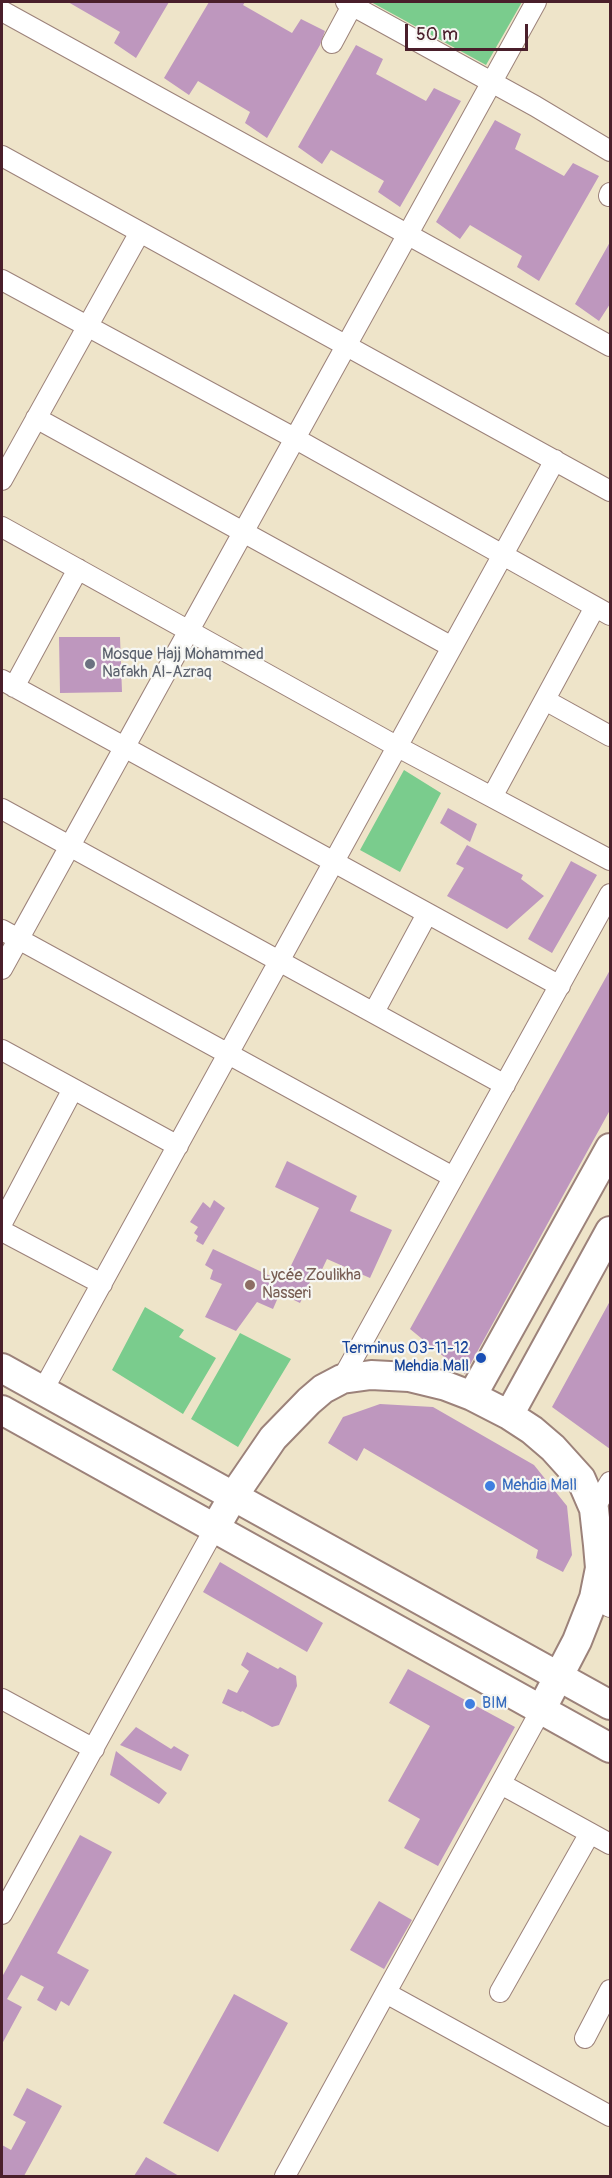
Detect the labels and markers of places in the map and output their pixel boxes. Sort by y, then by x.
place label: Mosque Hajj Mohammed Nafakh Al-Azraq [102,645,264,683]
marker: Mosque Hajj Mohammed Nafakh Al-Azraq [83,657,97,671]
place label: Lycée Zoulikha Nasseri [262,1266,361,1304]
marker: Lycée Zoulikha Nasseri [243,1278,257,1292]
place label: Terminus 03-11-12 Mehdia Mall [342,1339,469,1377]
marker: Terminus 03-11-12 Mehdia Mall [474,1351,488,1365]
place label: Mehdia Mall [502,1476,577,1496]
marker: Mehdia Mall [483,1479,497,1493]
place label: BIM [482,1694,507,1714]
marker: BIM [463,1697,477,1711]

